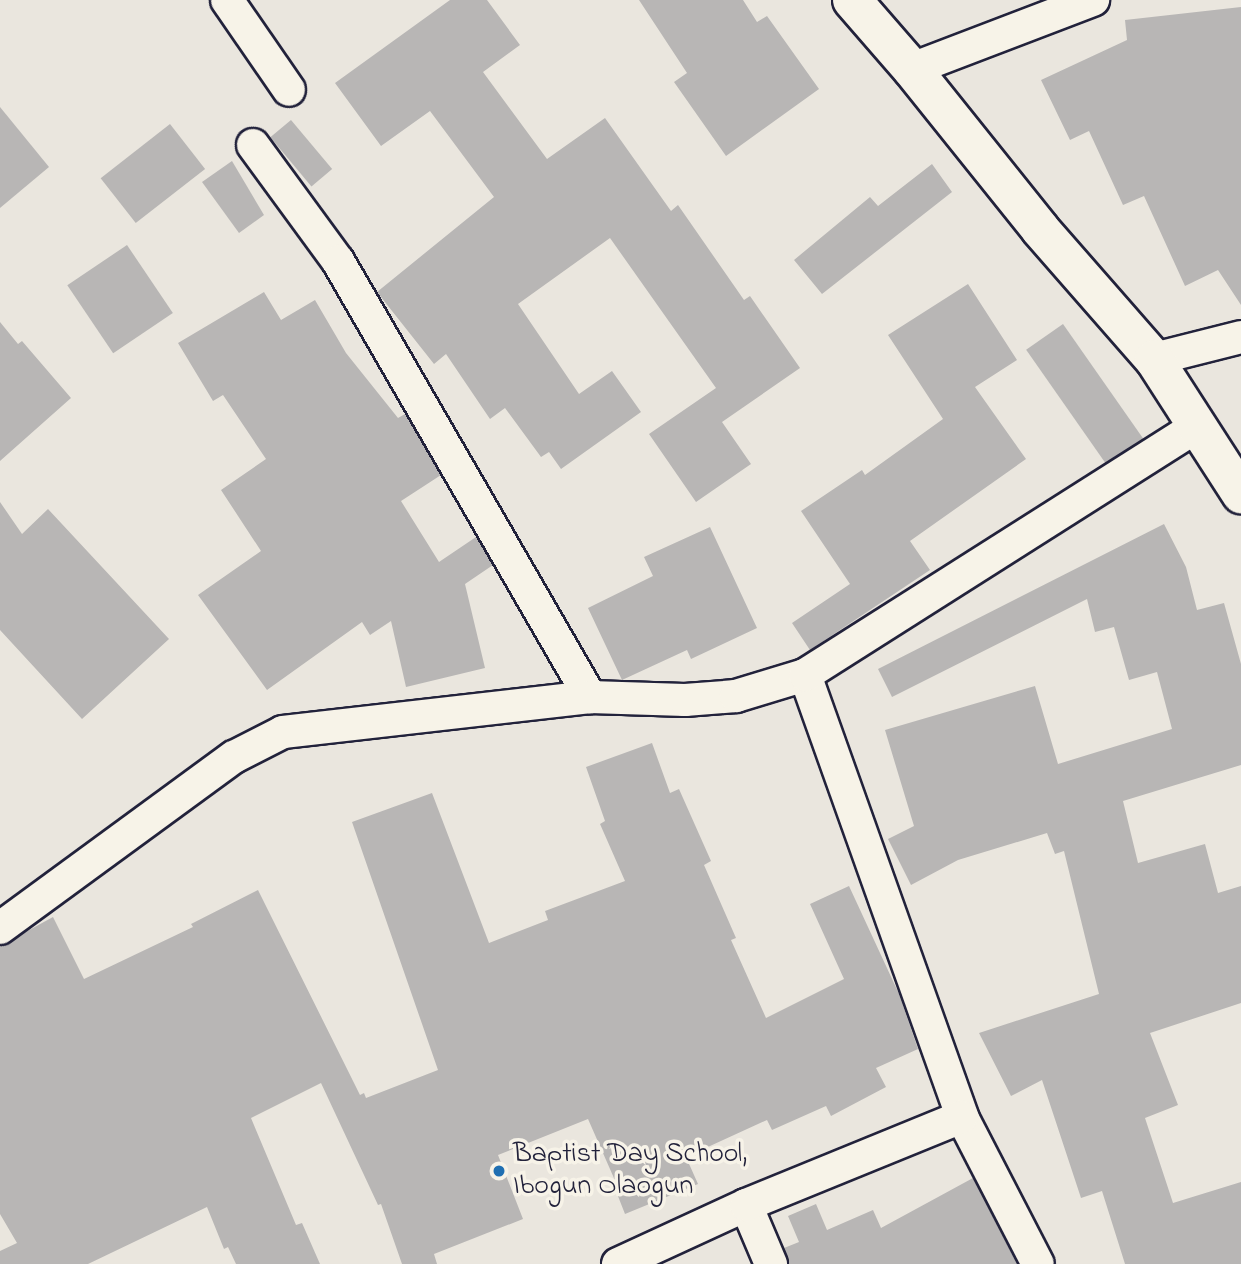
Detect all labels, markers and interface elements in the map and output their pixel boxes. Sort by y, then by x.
place label: Baptist Day School, Ibogun Olaogun [513,1138,747,1204]
marker: Baptist Day School, Ibogun Olaogun [491,1163,507,1179]

